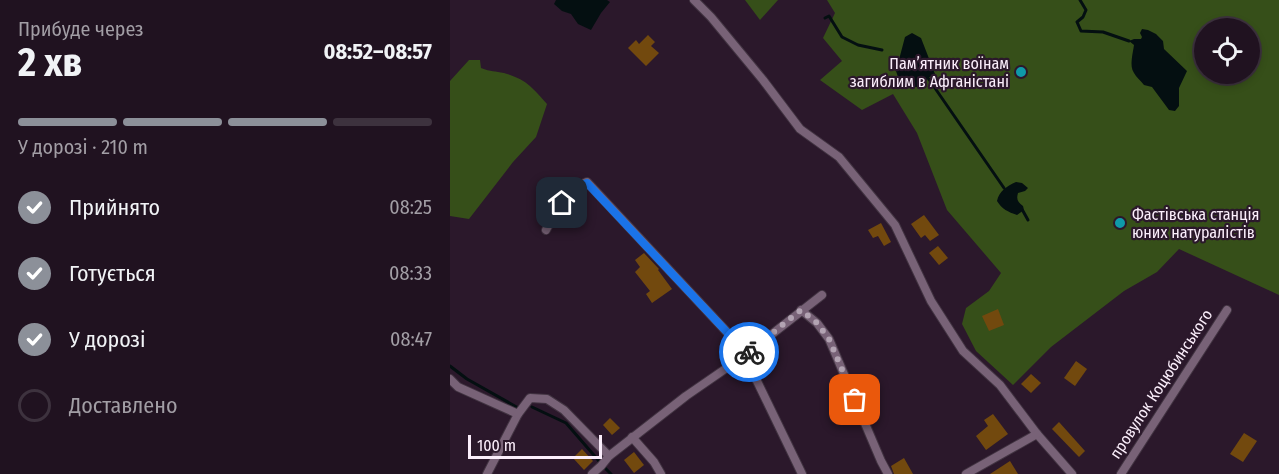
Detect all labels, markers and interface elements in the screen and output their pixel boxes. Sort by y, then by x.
text: Прибуде через [18,17,144,41]
map controls [1194,18,1260,84]
button: locate [1194,18,1260,84]
text: 08:52–08:57 [323,38,432,65]
text: 2 хв [18,40,82,86]
place label: Пам’ятник воїнам загиблим в Афганістані [850,54,1009,91]
marker: Пам’ятник воїнам загиблим в Афганістані [1014,65,1028,79]
text: У дорозі · 210 m [18,135,148,159]
pin [536,177,587,228]
icon: home [545,186,578,219]
icon: check [18,191,51,224]
text: Прийнято [69,194,160,221]
text: 08:25 [389,195,432,219]
place label: Фастівська станція юних натуралістів [1132,205,1260,242]
marker: Фастівська станція юних натуралістів [1113,216,1127,230]
icon: check [18,257,51,290]
text: Готується [69,260,156,287]
text: 08:33 [389,261,432,285]
street label: провулок Коцюбинського [1106,306,1216,462]
courier [719,322,779,382]
icon: check [18,323,51,356]
text: У дорозі [69,326,146,353]
text: 08:47 [390,327,432,351]
icon: bike [733,336,766,369]
pin [829,374,880,425]
icon: bag [838,383,871,416]
text: Доставлено [69,392,178,419]
scale bar [468,432,602,460]
text: 100 m [477,436,516,455]

